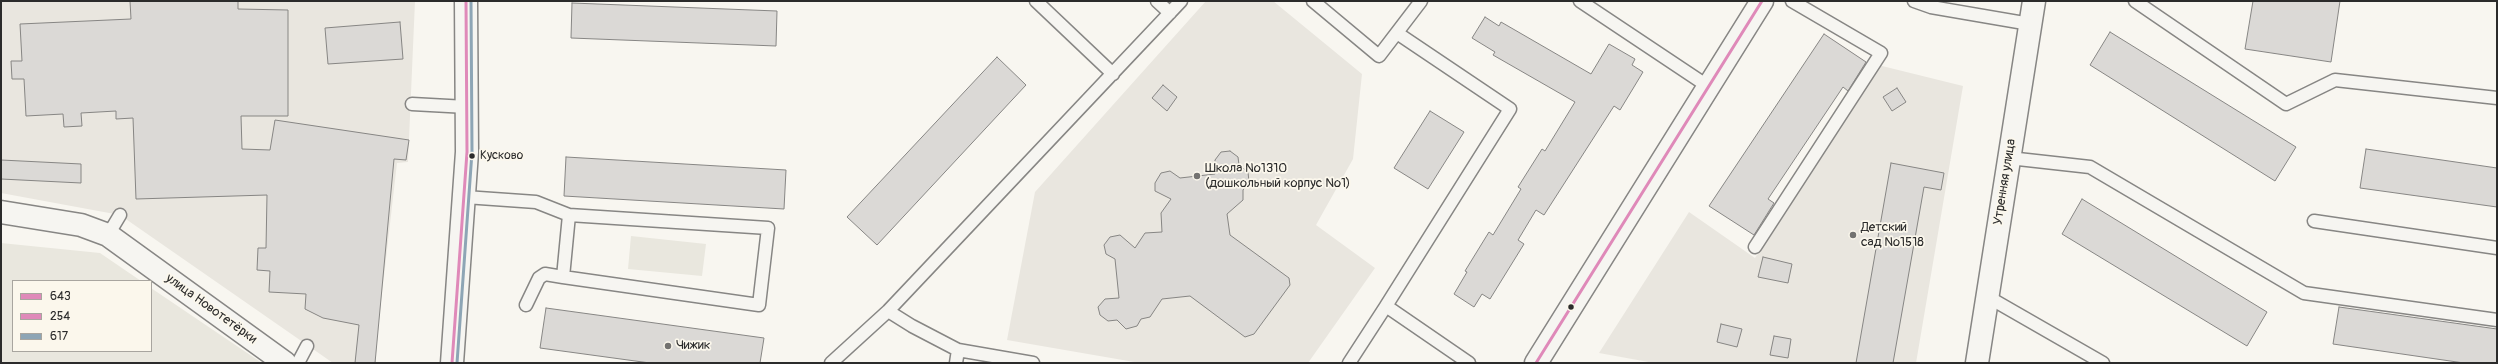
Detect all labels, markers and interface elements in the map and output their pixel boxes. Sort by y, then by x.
street label: Утренняя улица [1990,138,2020,226]
place label: Кусково [480,149,523,163]
marker: Кусково [467,151,477,161]
place label: Школа №1310 (дошкольный корпус №1) [1205,161,1350,192]
marker: Школа №1310 (дошкольный корпус №1) [1192,171,1202,181]
place label: Детский сад №1518 [1861,220,1924,251]
marker: Детский сад №1518 [1848,230,1858,240]
street label: улица Новотетёрки [162,271,260,347]
legend [12,280,152,352]
text: 643 [50,289,71,304]
unlabelled marker [1566,302,1576,312]
text: 254 [50,309,70,324]
text: 617 [50,329,68,344]
place label: Чижик [676,338,710,354]
marker: Чижик [663,341,673,351]

